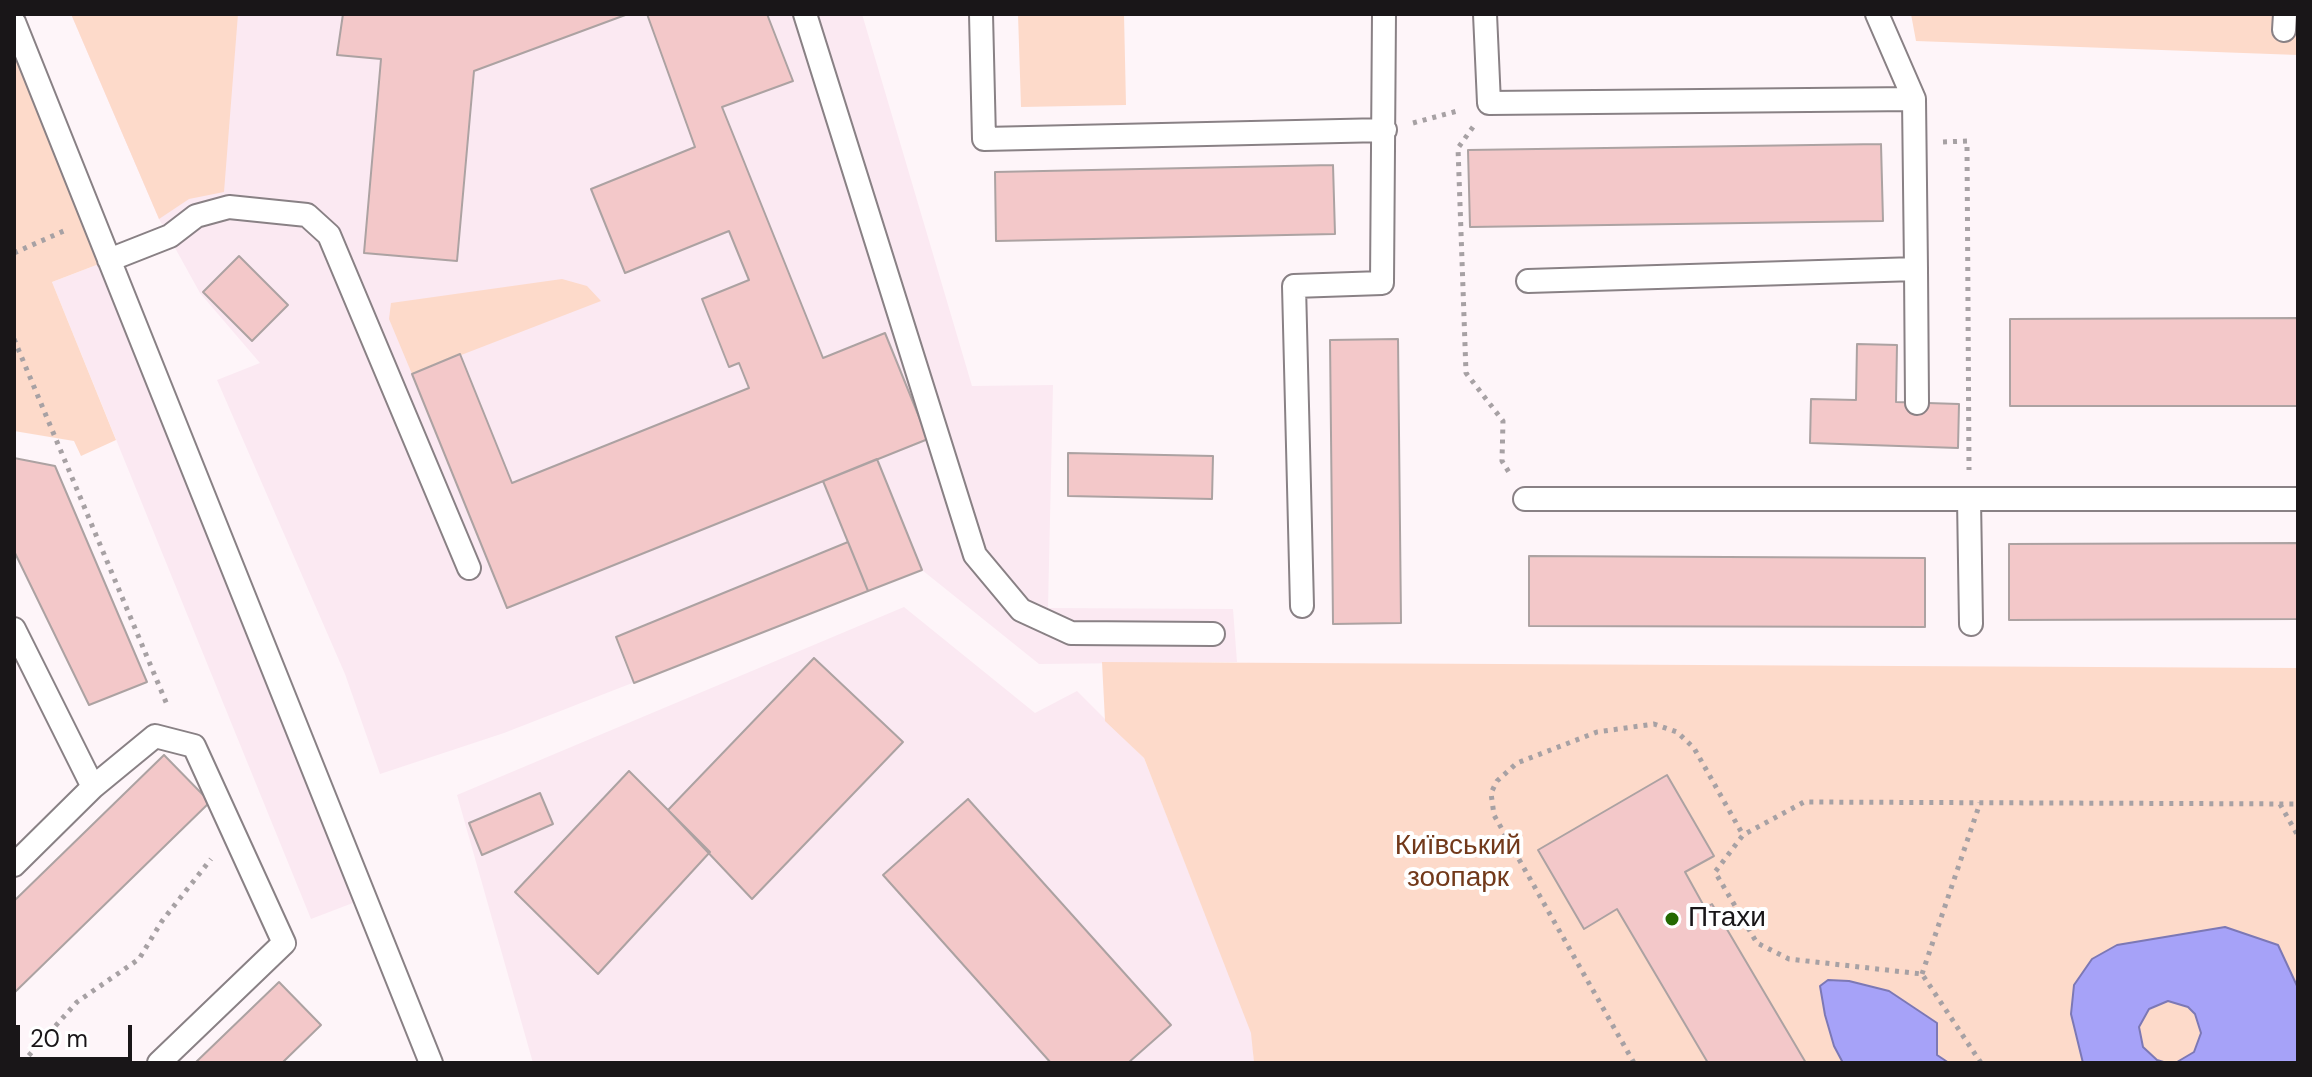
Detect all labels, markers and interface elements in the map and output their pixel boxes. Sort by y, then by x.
park label: Київський зоопарк [1395,830,1521,896]
place label: Птахи [1688,902,1766,936]
marker: Птахи [1663,910,1681,928]
scale bar [20,1009,136,1059]
text: 20 m [30,1023,88,1054]

